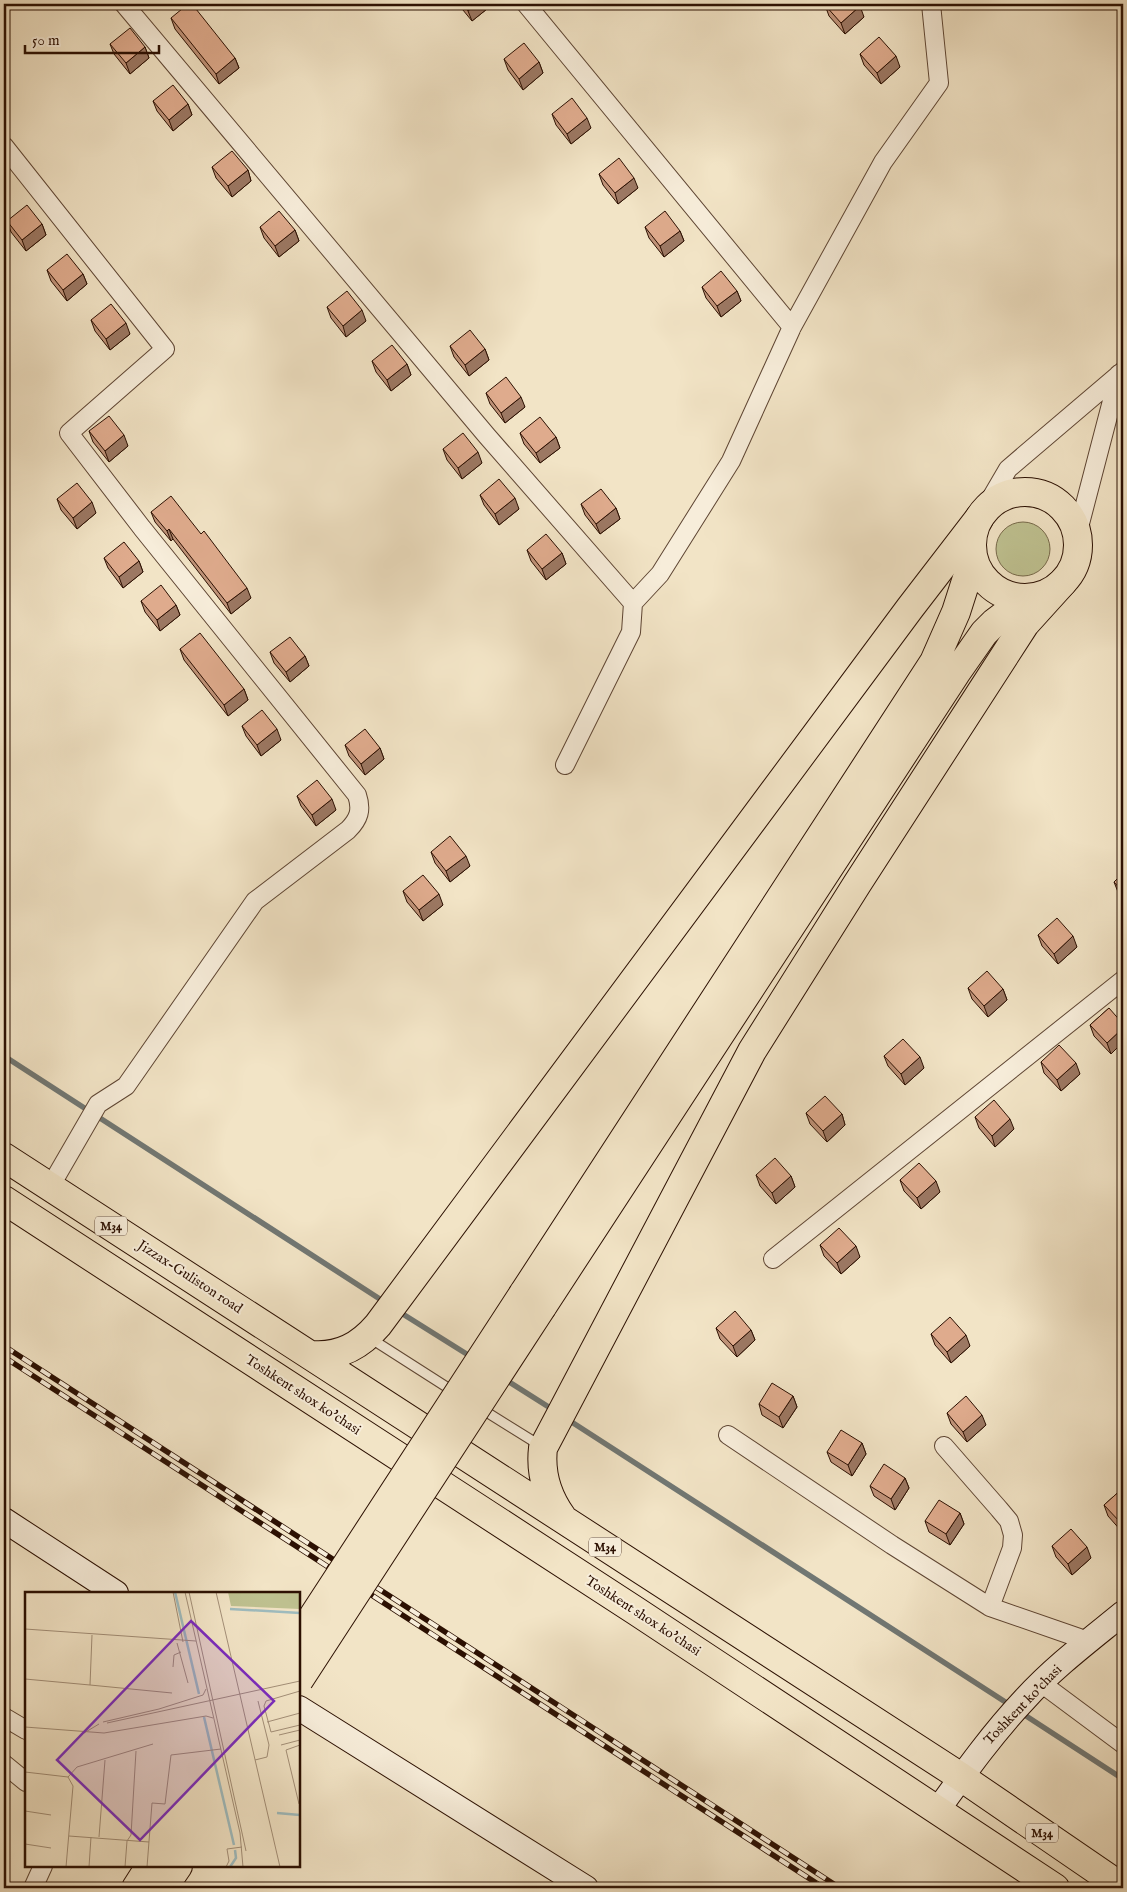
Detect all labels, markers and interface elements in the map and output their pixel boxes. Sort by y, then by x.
scale bar [25,22,159,54]
text: 50 m [32,31,60,50]
road number: M34 [95,1216,127,1236]
street label: Jizzax-Guliston road [132,1235,246,1318]
street label: Toshkent shox ko'chasi [242,1351,364,1439]
road number: M34 [589,1538,621,1556]
street label: Toshkent shox ko'chasi [582,1572,704,1660]
inset map [25,1592,300,1867]
street label: Toshkent ko'chasi [980,1661,1066,1749]
road number: M34 [1026,1824,1058,1842]

